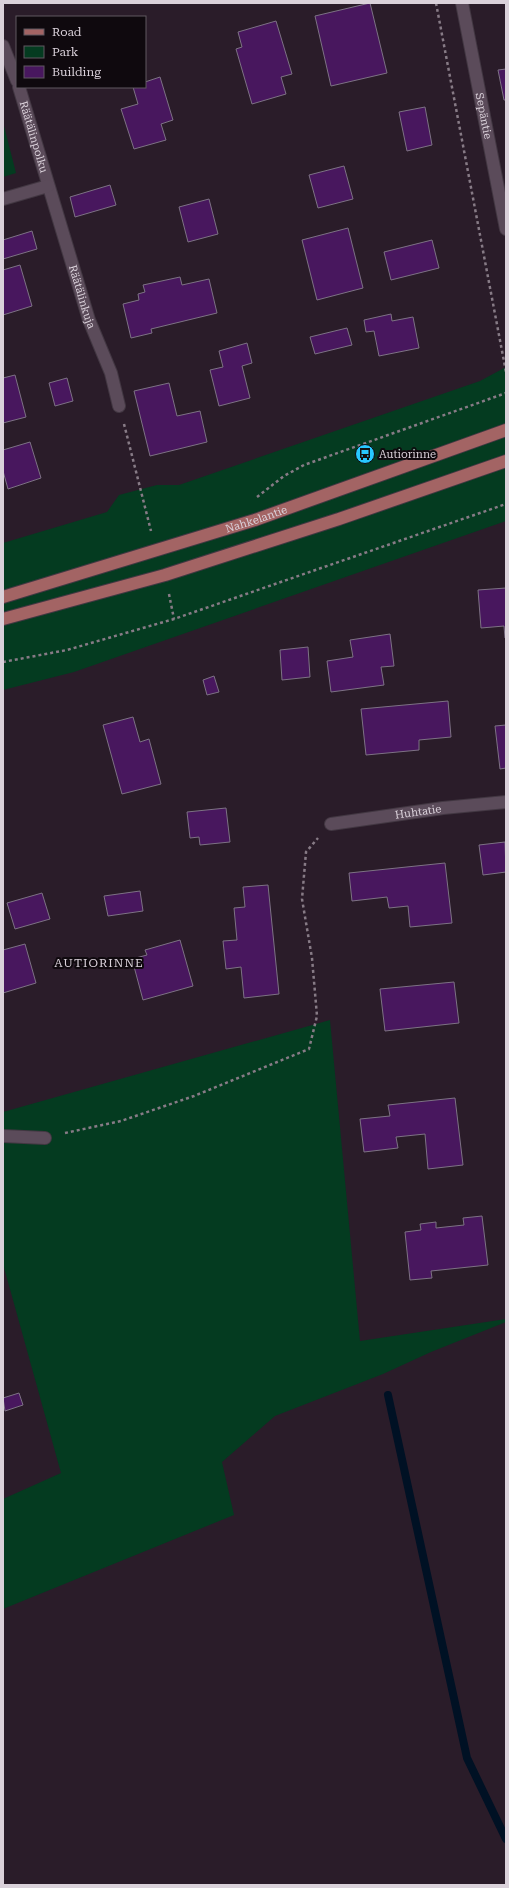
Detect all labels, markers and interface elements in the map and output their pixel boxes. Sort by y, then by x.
legend [16,16,146,88]
text: Road [52,25,82,39]
text: Park [52,45,79,59]
text: Building [52,65,101,79]
street label: Sepäntie [473,92,495,140]
street label: Räätälinpolku [17,99,51,174]
street label: Räätälinkuja [66,263,98,331]
bus stop icon: Autiorinne [354,443,376,465]
place label: Autiorinne [379,448,436,461]
street label: Nahkelantie [224,503,289,535]
street label: Huhtatie [394,802,442,821]
district label: AUTIORINNE [54,956,144,970]

